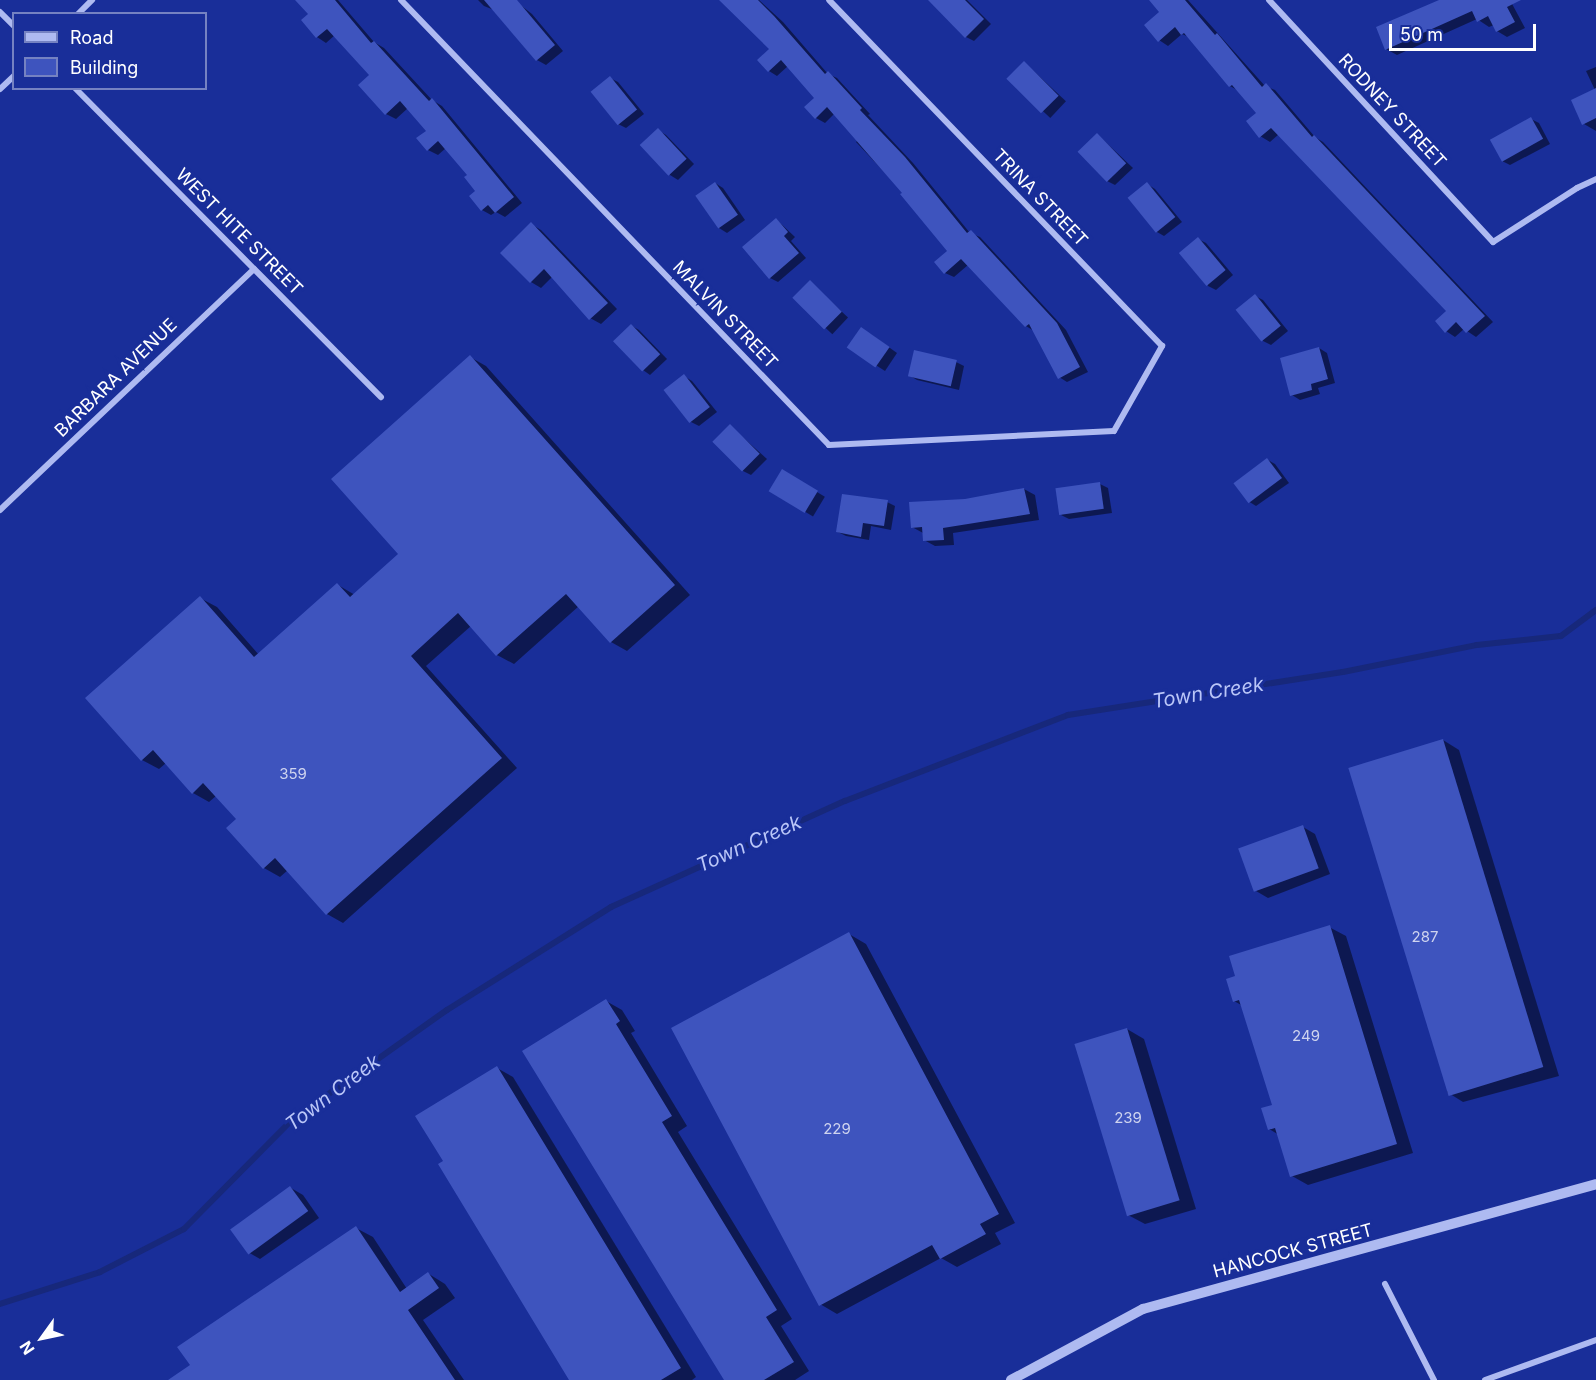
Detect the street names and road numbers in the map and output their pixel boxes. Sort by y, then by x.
street label: RODNEY STREET [1334,50,1450,172]
street label: TRINA STREET [988,145,1092,251]
street label: WEST HITE STREET [171,164,307,300]
street label: MALVIN STREET [668,257,782,373]
street label: BARBARA AVENUE [51,314,181,442]
street label: HANCOCK STREET [1211,1219,1375,1283]

